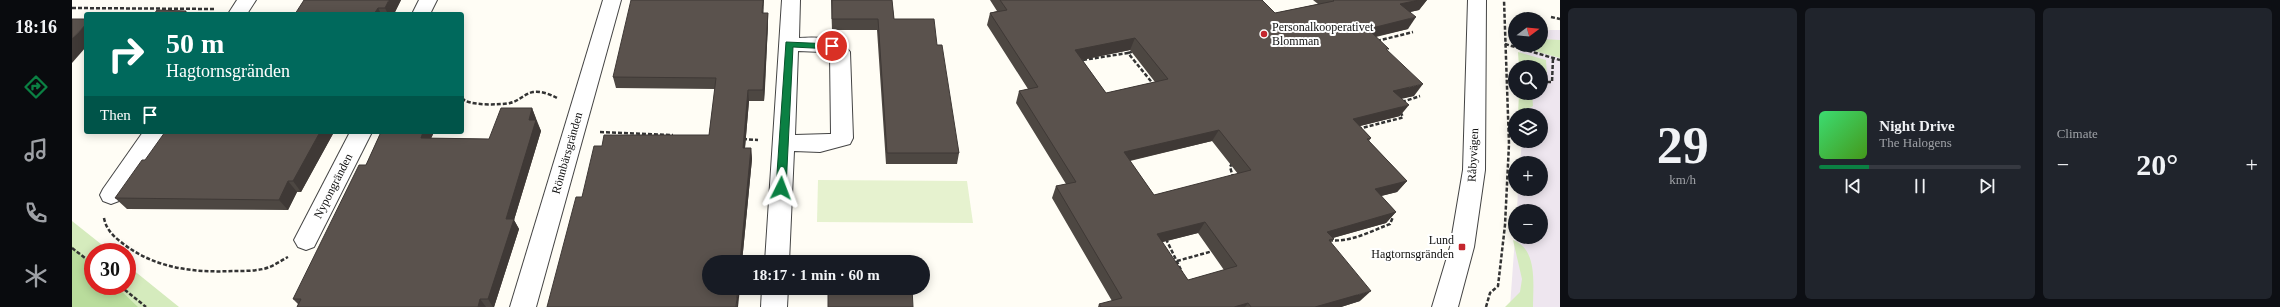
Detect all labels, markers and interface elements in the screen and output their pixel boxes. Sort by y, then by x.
north arrow [1508,12,1548,52]
map controls [1508,12,1548,244]
text: 18:16 [15,17,57,37]
place label: Personalkooperativet Blomman [1272,20,1374,48]
icon: right [100,28,152,80]
text: 50 m [166,28,224,59]
pin [815,29,849,63]
marker: Personalkooperativet Blomman [1259,29,1269,39]
icon: arrive [821,35,843,57]
button: search [1508,60,1548,100]
text: Hagtornsgränden [166,61,290,81]
icon: directions [22,73,50,101]
icon: arrive [139,104,161,126]
text: Then [100,107,131,123]
button: layers [1508,108,1548,148]
street label: Rönnbärsgränden [549,110,585,196]
text: 29 [1657,117,1709,174]
text: Night Drive [1879,118,1955,134]
text: Climate [2057,126,2098,141]
street label: Råbyvägen [1465,128,1481,182]
text: The Halogens [1879,135,1952,150]
icon: music [22,136,50,164]
text: 20° [2136,148,2178,181]
street label: Nypongränden [311,151,355,221]
text: − [2057,152,2069,177]
text: + [2246,152,2258,177]
button: + [1508,156,1548,196]
position arrow [760,167,802,209]
text: km/h [1669,172,1696,187]
icon: previous [1842,175,1864,197]
icon: pause [1909,175,1931,197]
icon: next [1976,175,1998,197]
icon: phone [22,199,50,227]
button: − [1508,204,1548,244]
place label: Lund Hagtornsgränden [1371,233,1454,261]
marker: Lund Hagtornsgränden [1457,242,1467,252]
speed limit sign: 30 [84,243,136,295]
icon: climate [22,262,50,290]
text: 18:17 · 1 min · 60 m [752,267,880,283]

